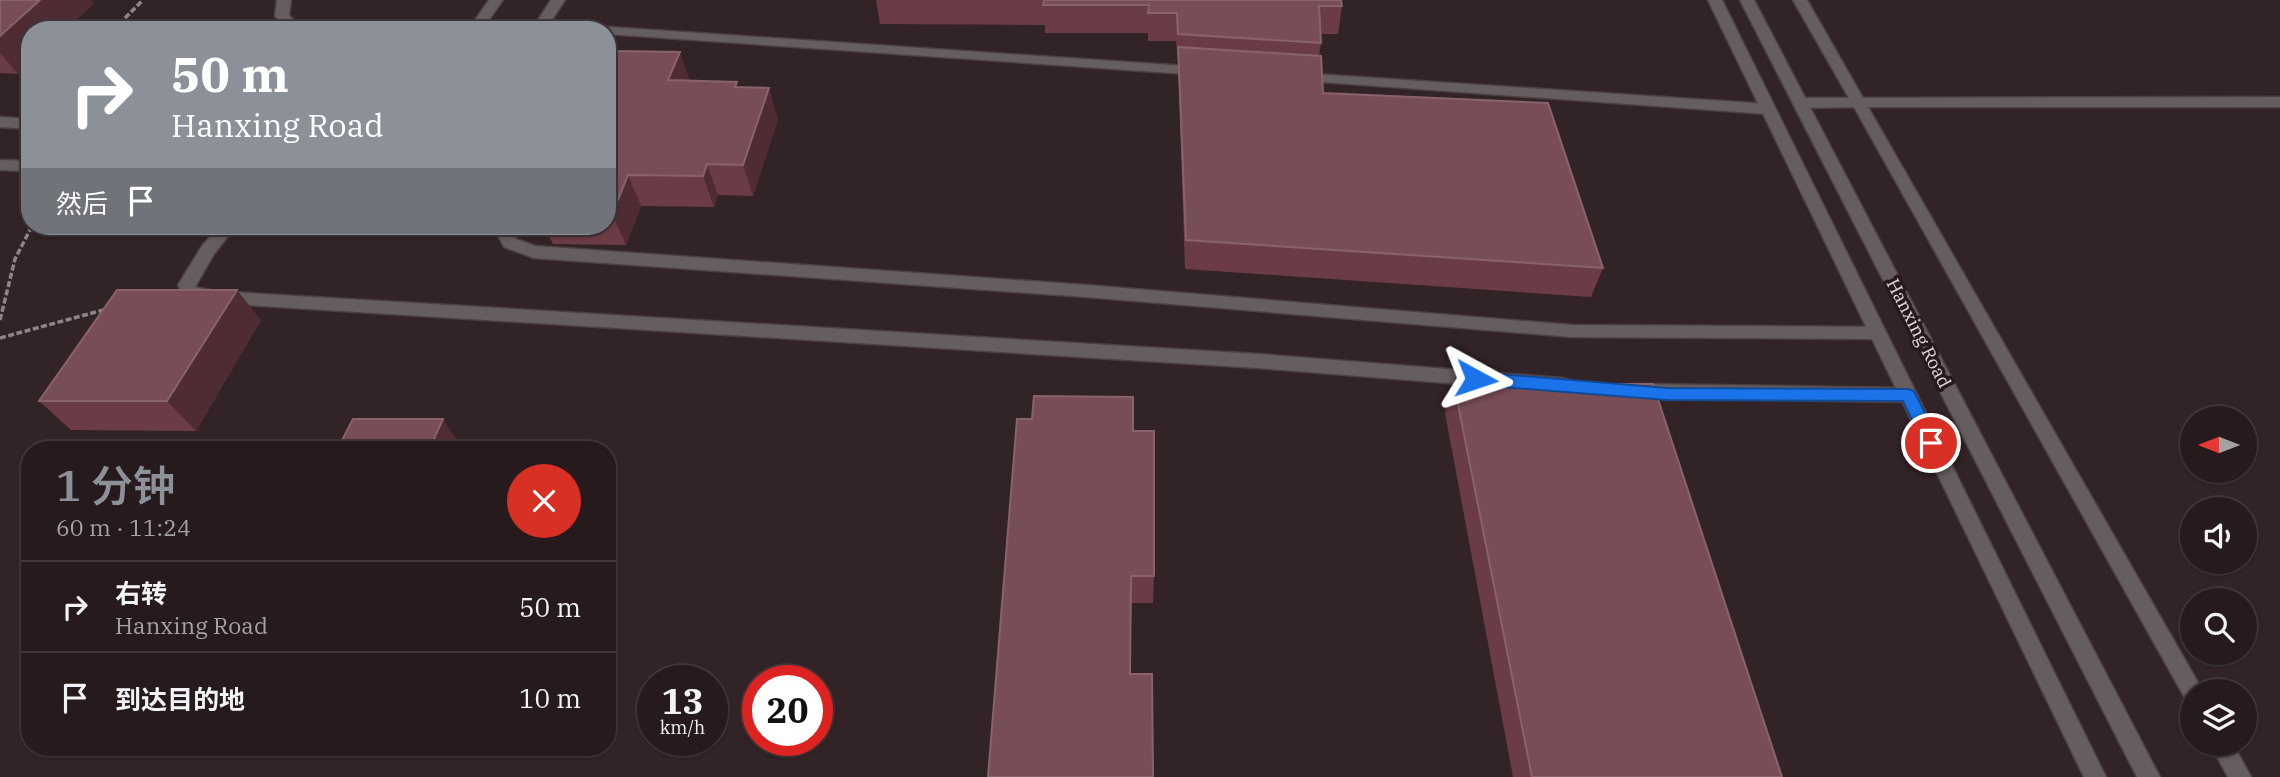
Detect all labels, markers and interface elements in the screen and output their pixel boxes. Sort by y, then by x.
text: 50 m [171,42,289,105]
icon: right [56,49,147,140]
text: Hanxing Road [171,104,384,146]
icon: arrive [122,182,160,220]
text: 然后 [56,186,108,220]
street label: Hanxing Road [1882,274,1956,392]
position arrow [1439,342,1513,416]
north arrow [2180,406,2258,483]
map controls [2180,406,2257,756]
pin [1901,413,1961,473]
icon: arrive [1912,424,1950,462]
text: 1 分钟 [56,458,175,513]
button: close [507,464,581,538]
button: sound [2180,497,2257,574]
text: 60 m · 11:24 [56,512,191,542]
text: 右转 [115,576,167,610]
icon: right [56,588,94,626]
button: search [2180,588,2257,665]
text: 50 m [519,590,581,624]
text: Hanxing Road [115,610,268,640]
speed limit sign: 20 [742,665,833,756]
text: 13 [661,678,704,724]
icon: arrive [56,679,94,717]
button: layers [2180,679,2257,756]
text: 10 m [519,681,581,715]
text: 到达目的地 [115,682,245,716]
text: km/h [660,716,705,739]

